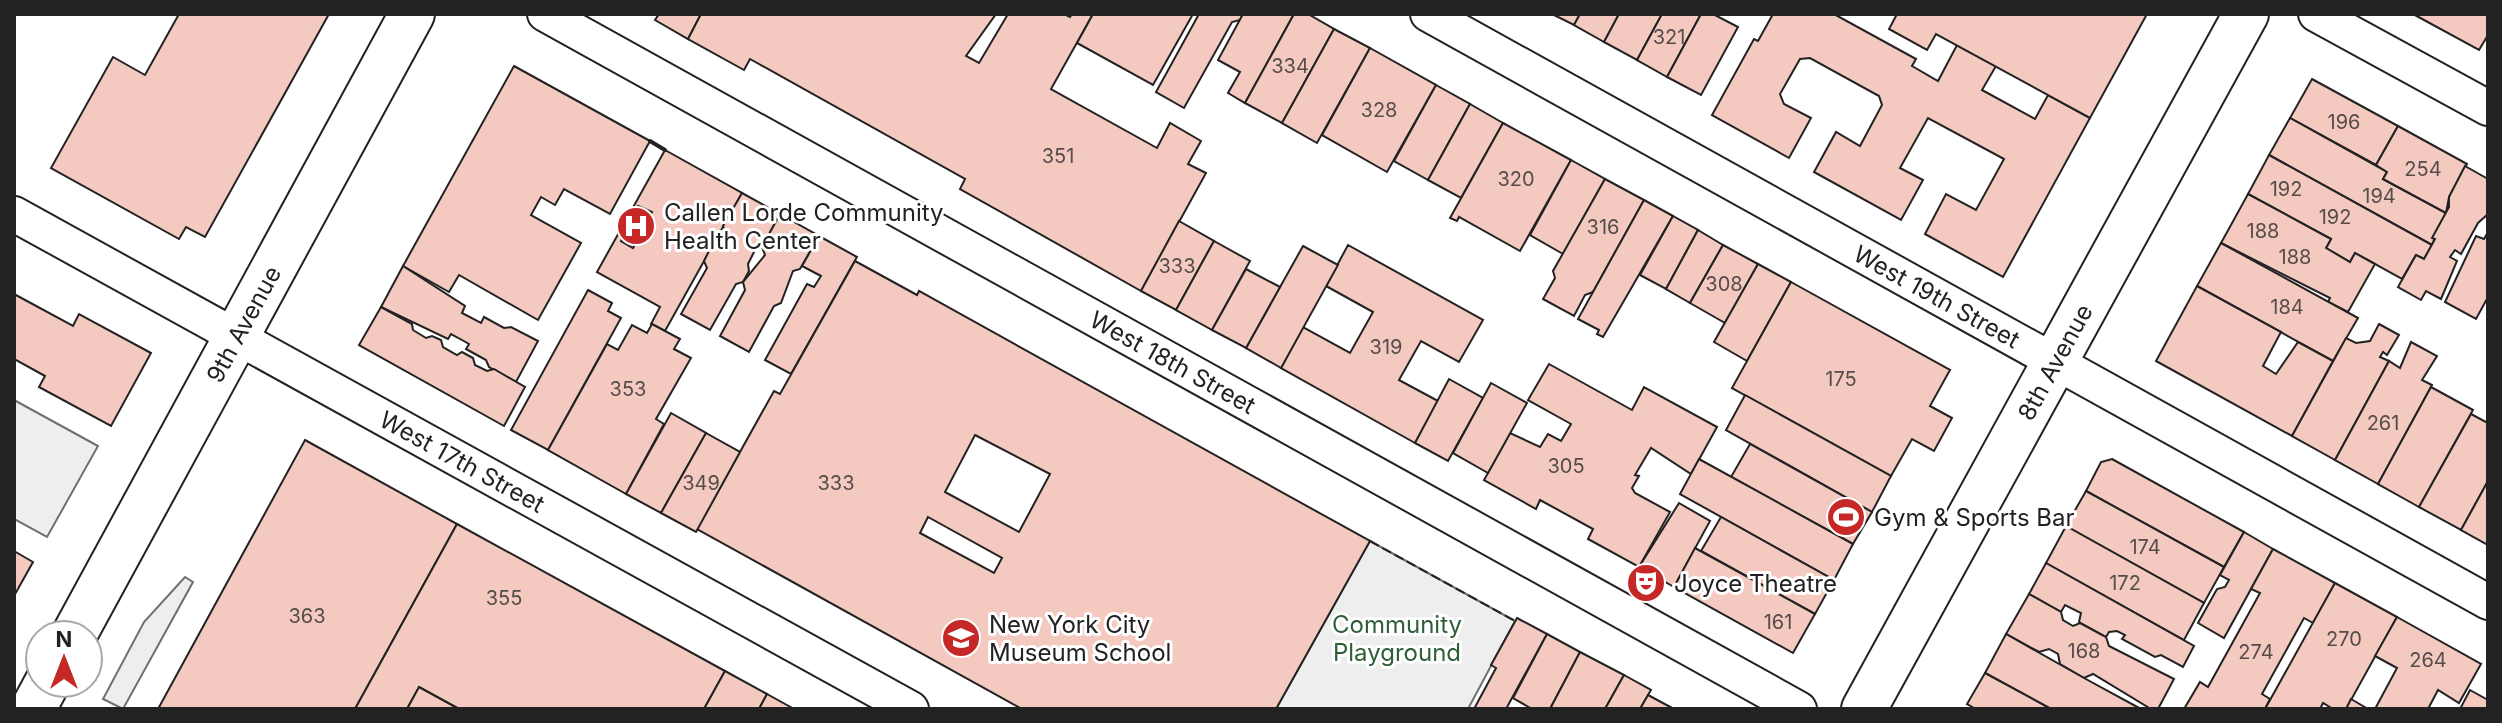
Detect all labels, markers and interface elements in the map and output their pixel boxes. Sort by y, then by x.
house number: 321 [1653,25,1685,49]
house number: 334 [1271,54,1309,78]
house number: 328 [1361,98,1397,122]
house number: 196 [2328,110,2360,134]
house number: 351 [1042,144,1074,168]
house number: 254 [2404,157,2442,181]
house number: 320 [1497,167,1535,191]
house number: 192 [2270,177,2302,201]
house number: 194 [2362,184,2396,208]
place label: Callen Lorde Community Health Center [664,198,944,255]
hospital icon: Callen Lorde Community Health Center [615,205,657,247]
house number: 192 [2319,205,2351,229]
house number: 316 [1587,215,1619,239]
house number: 188 [2247,219,2279,243]
street label: West 19th Street [1849,239,2025,354]
house number: 188 [2279,245,2311,269]
house number: 333 [1158,254,1196,278]
street label: 9th Avenue [200,261,287,387]
house number: 308 [1705,272,1743,296]
house number: 184 [2270,295,2304,319]
street label: 8th Avenue [2011,299,2098,425]
street label: West 18th Street [1085,305,1261,420]
house number: 319 [1370,335,1402,359]
house number: 175 [1825,367,1857,391]
house number: 353 [610,377,646,401]
street label: West 17th Street [375,404,550,519]
house number: 261 [2367,411,2399,435]
house number: 305 [1547,454,1585,478]
house number: 349 [682,471,720,495]
house number: 333 [817,471,855,495]
sports icon: Gym & Sports Bar [1825,496,1867,538]
place label: Gym & Sports Bar [1874,503,2075,532]
house number: 174 [2129,535,2161,559]
theatre icon: Joyce Theatre [1625,562,1667,604]
place label: Joyce Theatre [1674,569,1837,598]
house number: 172 [2109,571,2141,595]
house number: 355 [486,586,522,610]
house number: 363 [288,604,326,628]
place label: New York City Museum School [989,610,1171,667]
park label: Community Playground [1332,610,1462,667]
house number: 161 [1764,610,1792,634]
school or university icon: New York City Museum School [940,617,982,659]
north arrow [24,619,104,699]
text: N [56,626,72,652]
house number: 270 [2326,627,2362,651]
house number: 168 [2068,639,2100,663]
house number: 274 [2238,640,2274,664]
house number: 264 [2409,648,2447,672]

